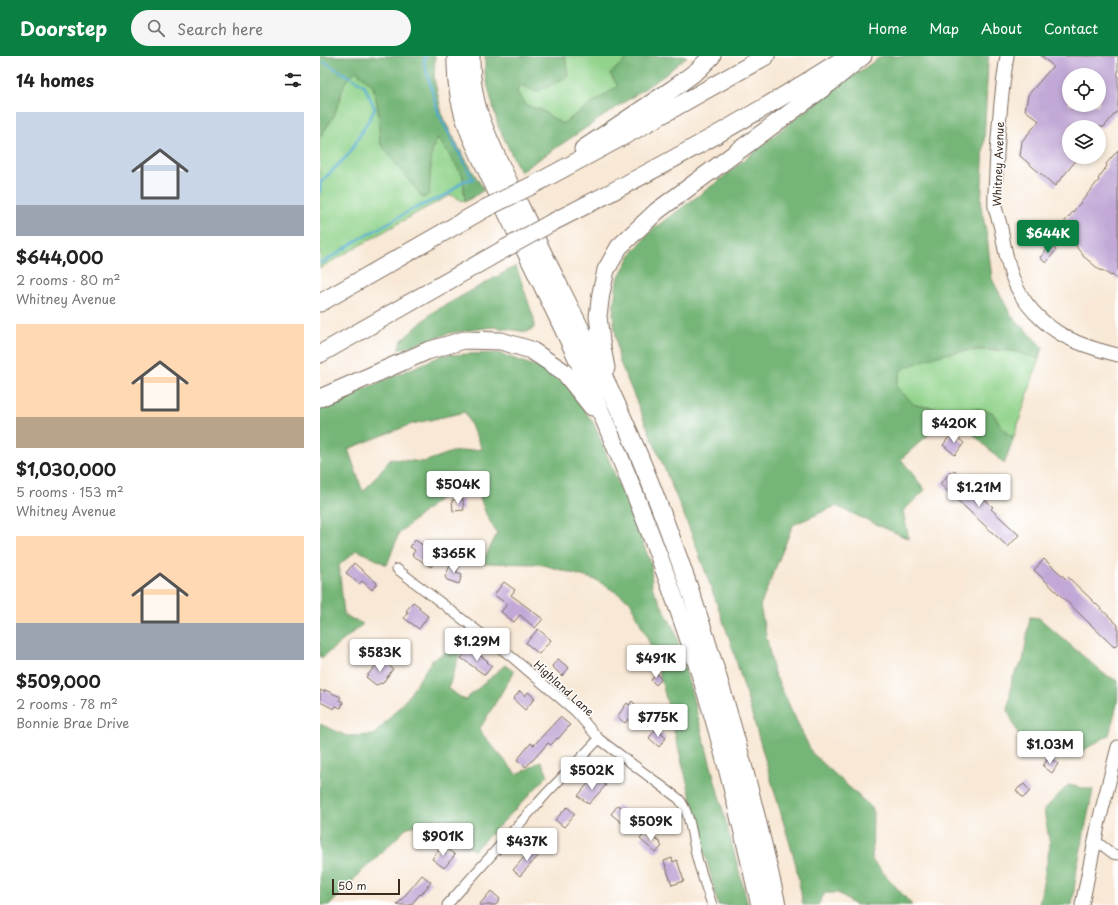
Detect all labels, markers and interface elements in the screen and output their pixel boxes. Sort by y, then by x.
search box [131,10,411,46]
text: Doorstep [20,14,107,42]
icon: search [145,17,167,39]
text: Search here [177,17,263,40]
text: Home [868,18,907,39]
text: Map [929,18,959,39]
text: About [981,18,1022,39]
text: Contact [1044,18,1098,39]
text: 14 homes [16,67,94,93]
map controls [1062,68,1106,164]
button: locate [1062,68,1106,112]
icon: filters [282,69,304,91]
button: layers [1062,120,1106,164]
street label: Whitney Avenue [988,121,1008,207]
icon: home [124,138,196,210]
pin: $644K [1020,220,1076,254]
text: $644K [1026,223,1070,242]
text: $644,000 [16,244,103,270]
text: 2 rooms · 80 m² [16,270,121,289]
text: Whitney Avenue [16,289,116,308]
icon: home [124,350,196,422]
pin: $420K [926,410,982,444]
text: $420K [931,413,977,432]
text: $1,030,000 [16,456,116,482]
pin: $504K [430,471,486,505]
text: $504K [436,474,480,493]
pin: $1.21M [946,474,1012,508]
text: $1.21M [957,477,1001,496]
text: 5 rooms · 153 m² [16,482,124,501]
text: Whitney Avenue [16,501,116,520]
pin: $365K [426,540,482,574]
text: $365K [432,543,476,562]
icon: home [124,562,196,634]
pin: $1.29M [444,628,510,662]
text: $1.29M [454,631,500,650]
pin: $583K [352,639,408,673]
text: $583K [359,642,401,661]
pin: $491K [628,645,684,679]
text: $491K [636,648,676,667]
street label: Highland Lane [530,656,598,720]
text: $509,000 [16,668,101,694]
text: 2 rooms · 78 m² [16,694,118,713]
pin: $775K [630,704,686,738]
text: $775K [638,707,678,726]
text: Bonnie Brae Drive [16,713,129,732]
pin: $1.03M [1017,731,1083,765]
text: $1.03M [1026,734,1074,753]
pin: $502K [564,757,620,791]
text: $502K [570,760,614,779]
pin: $509K [623,808,679,842]
text: $509K [629,811,673,830]
pin: $901K [415,823,471,857]
text: $901K [422,826,464,845]
pin: $437K [499,828,555,862]
text: $437K [506,831,548,850]
scale bar [332,877,400,896]
text: 50 m [338,877,367,894]

